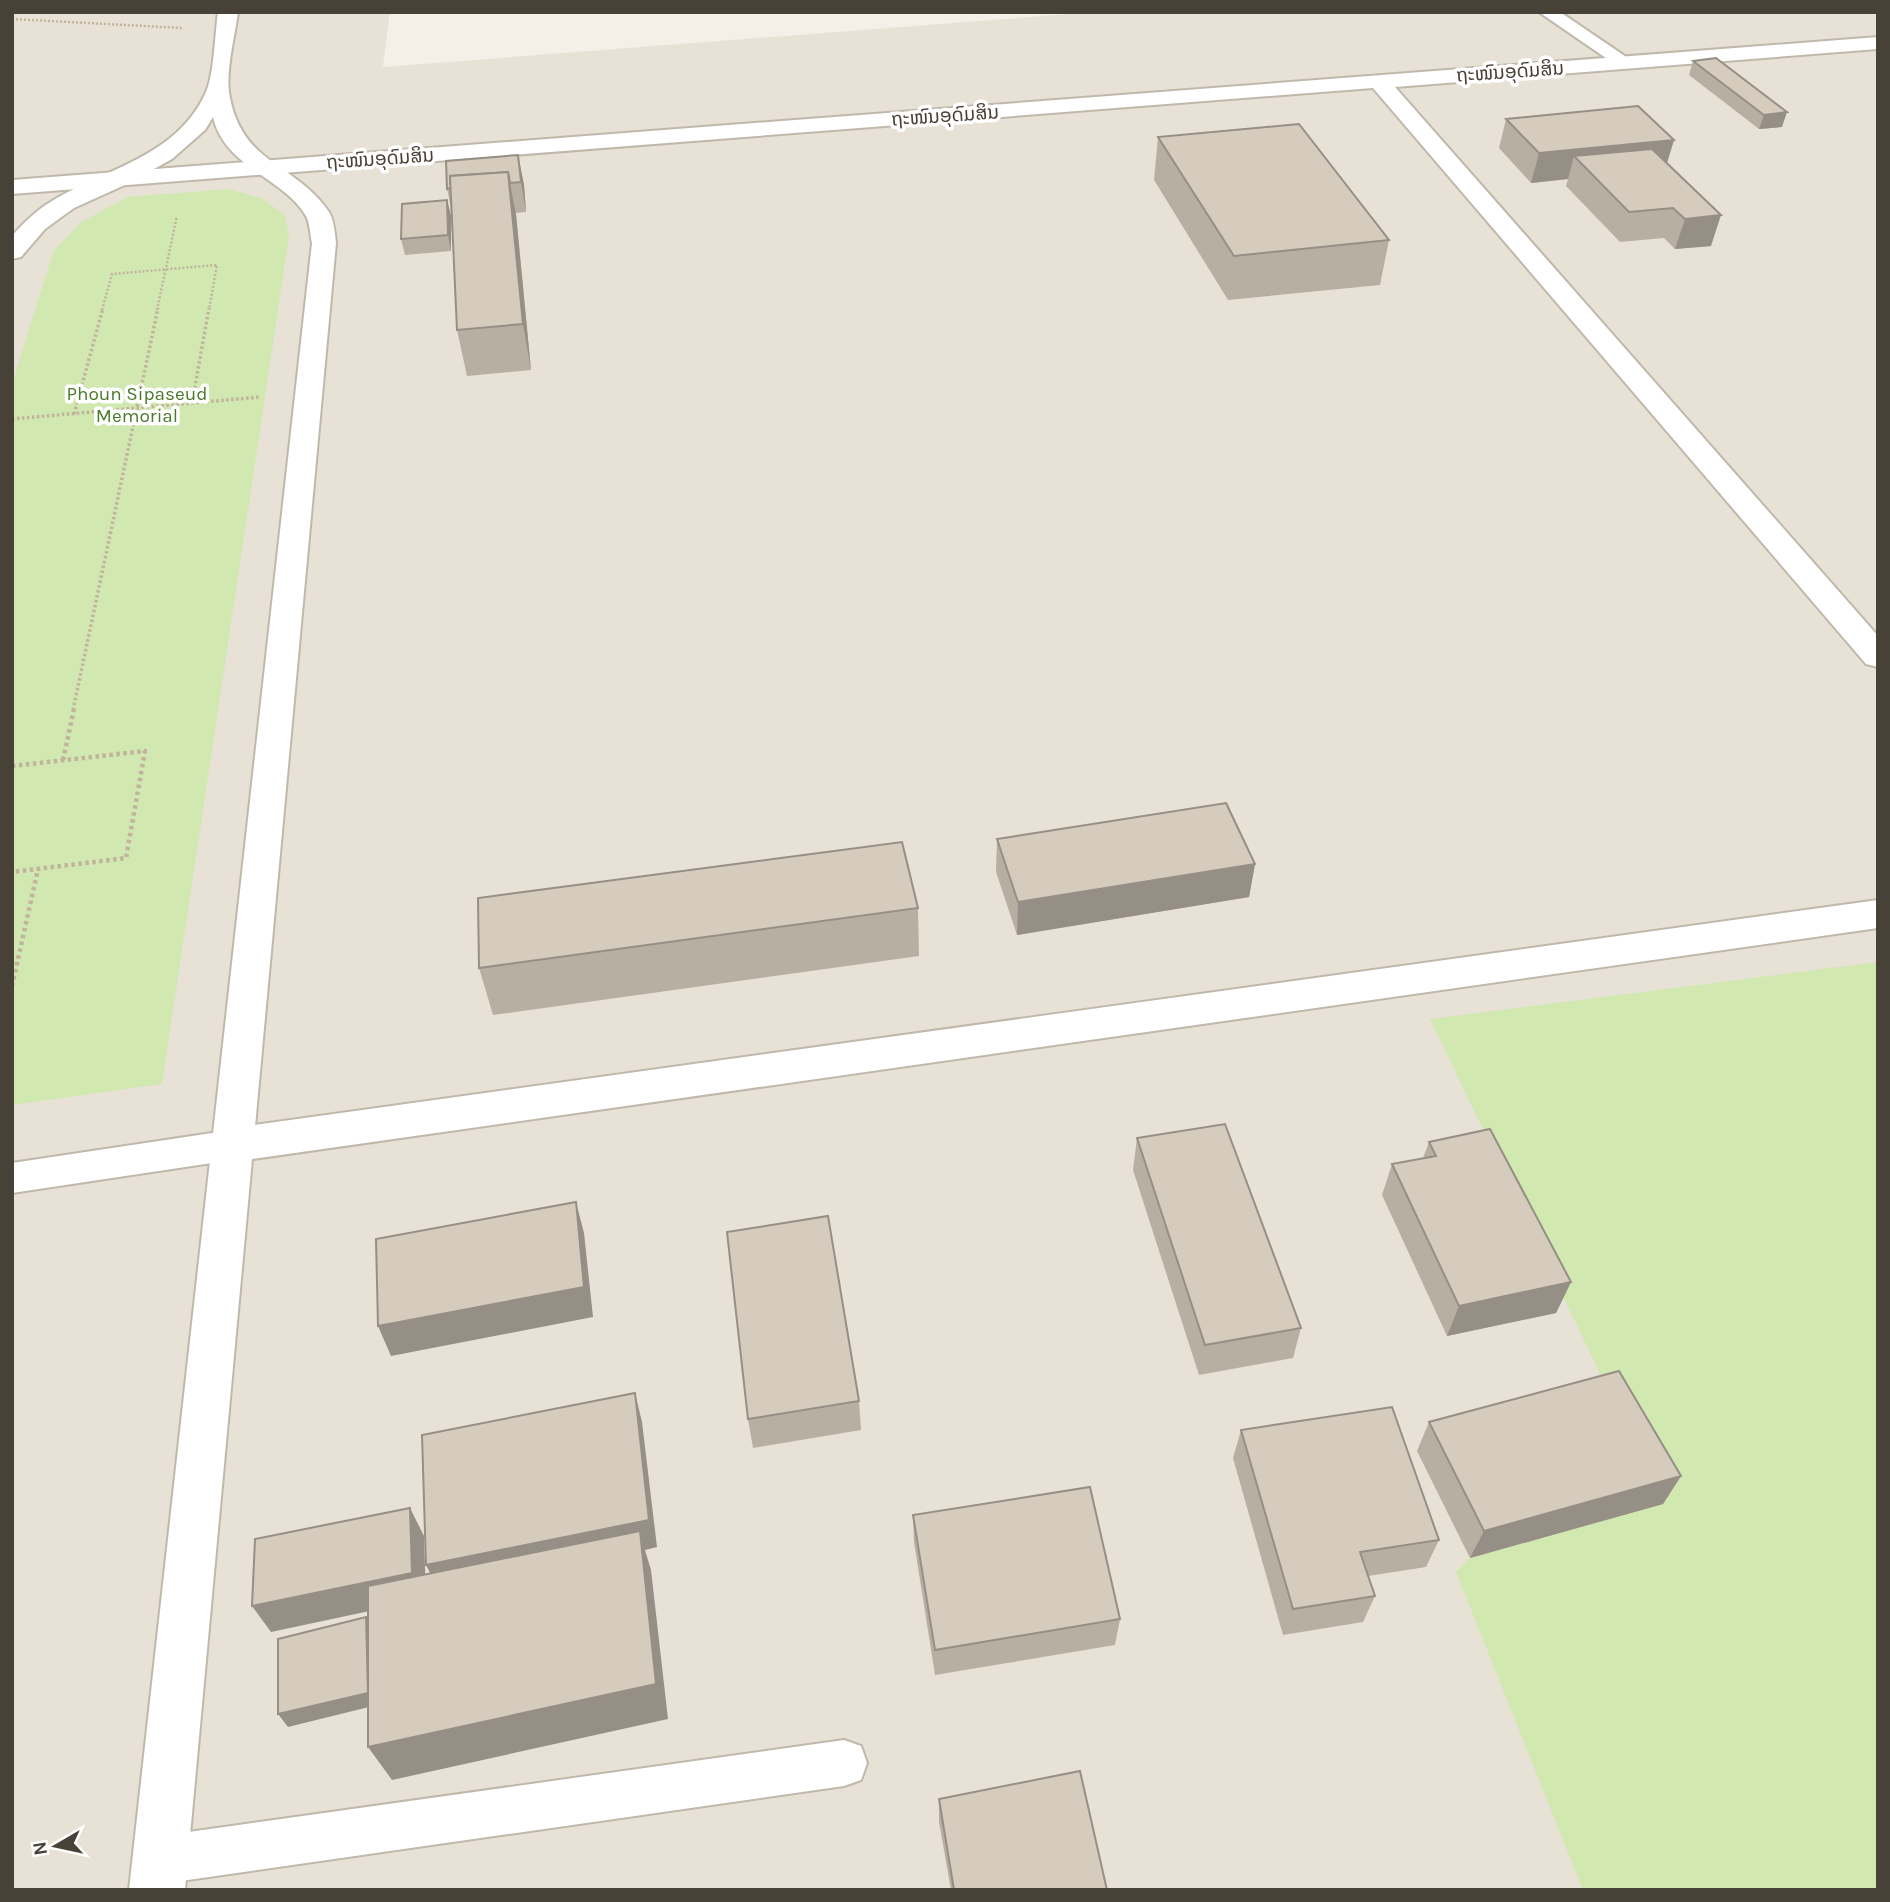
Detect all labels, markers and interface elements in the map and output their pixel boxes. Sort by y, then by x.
street label: ຖະໜົນອຸດົມສິນ [1455,56,1565,88]
street label: ຖະໜົນອຸດົມສິນ [890,100,1000,132]
street label: ຖະໜົນອຸດົມສິນ [325,143,435,175]
park label: Phoun Sipaseud Memorial [66,383,208,427]
north arrow [21,1811,91,1881]
text: N [28,1840,52,1857]

